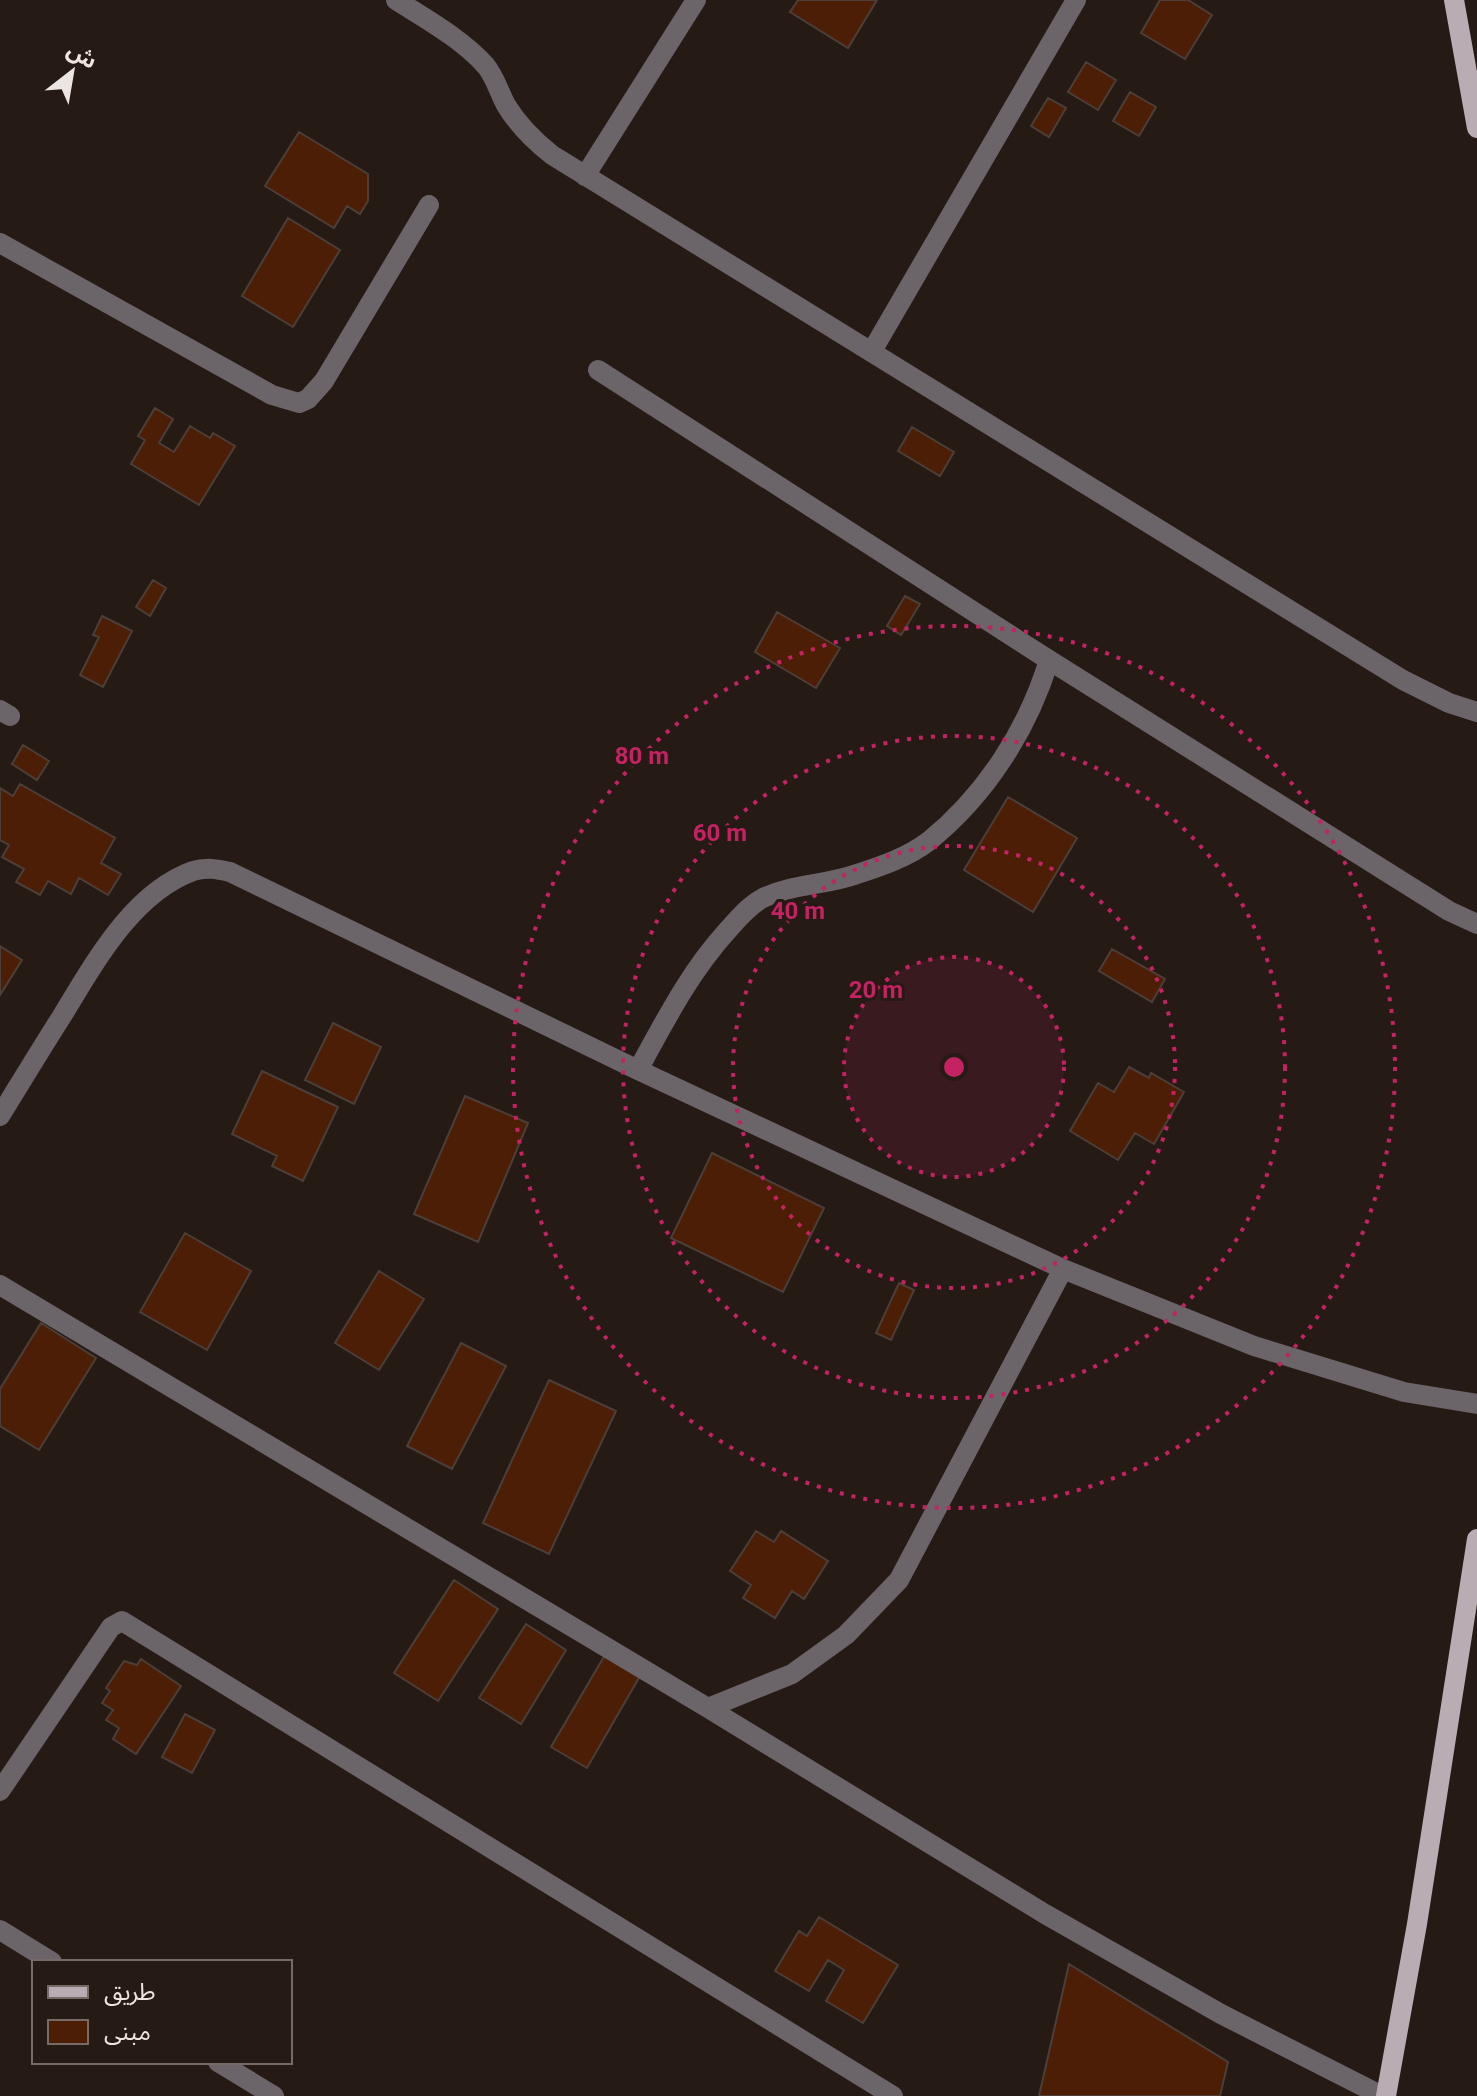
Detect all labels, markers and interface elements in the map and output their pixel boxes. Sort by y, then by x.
north arrow [32,32,112,112]
text: ش [63,37,101,74]
text: 80 m [615,742,669,770]
text: 60 m [693,819,747,847]
text: 40 m [771,897,825,925]
text: 20 m [849,976,903,1004]
centre of rings [940,1053,968,1081]
legend [32,1960,292,2064]
text: طريق [104,1978,156,2007]
text: مبنى [104,2018,151,2046]

